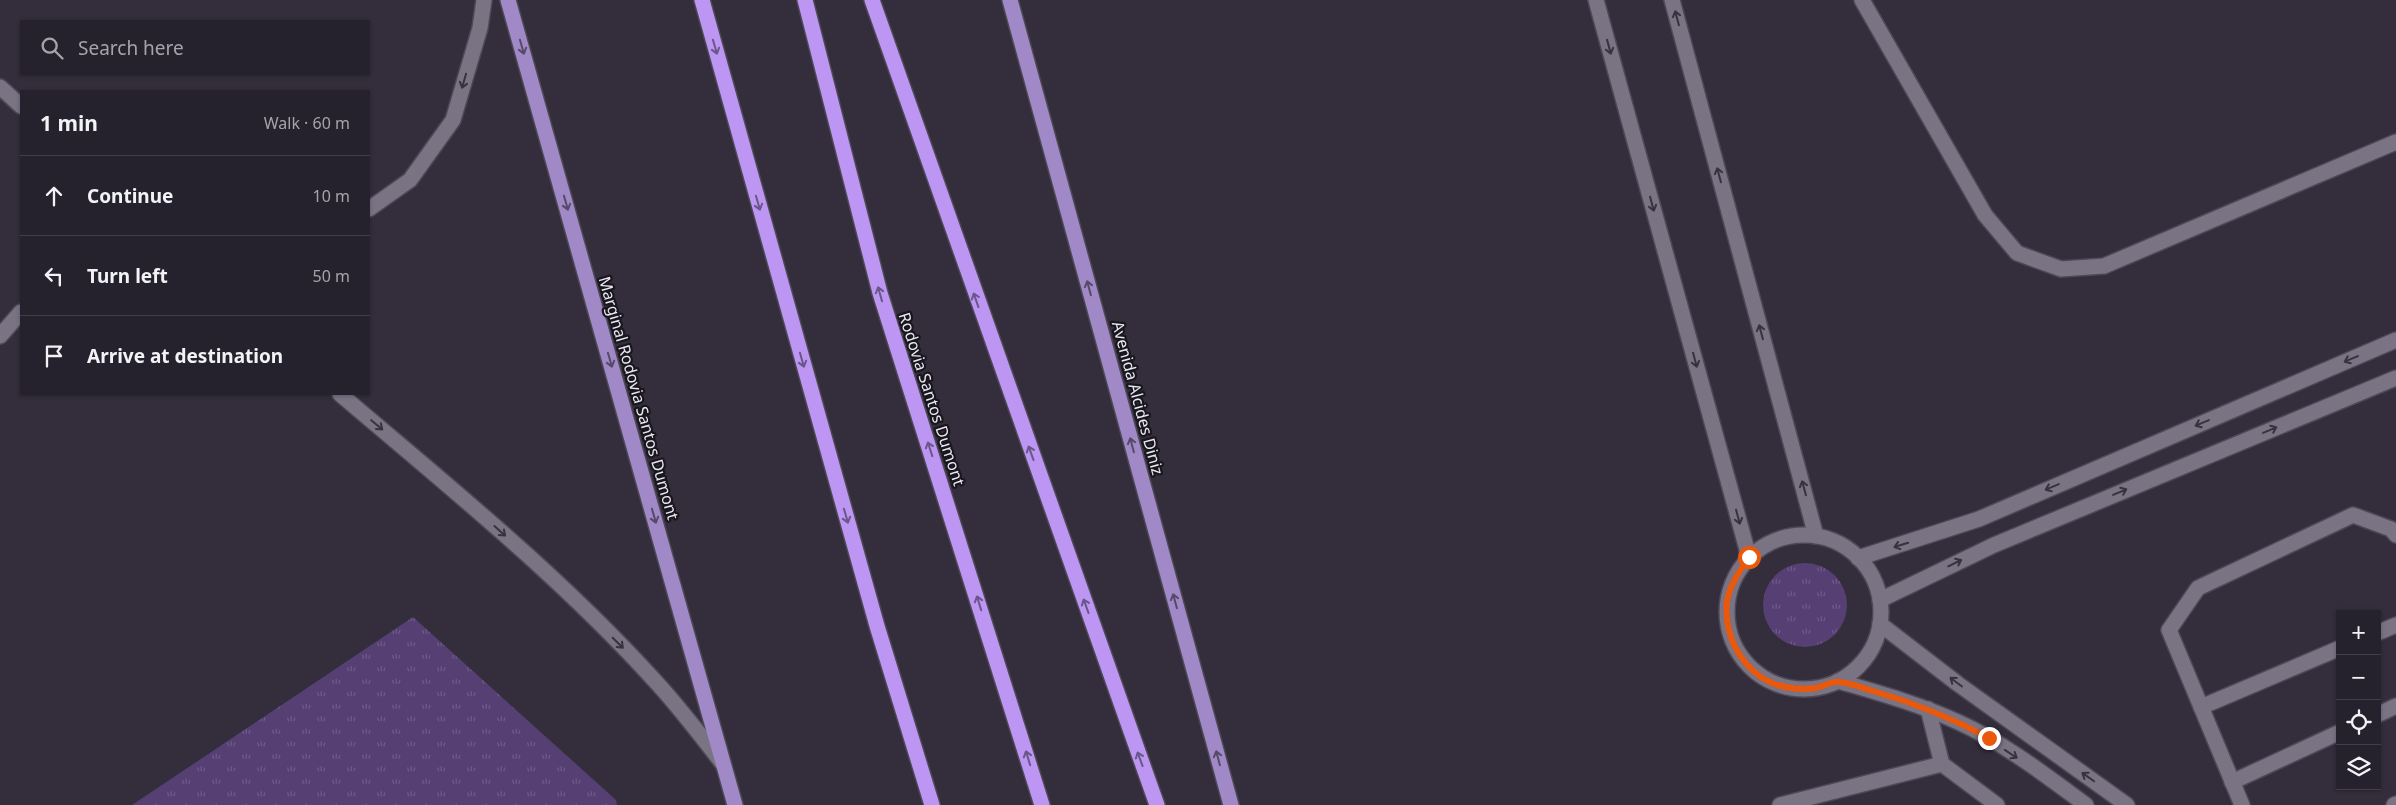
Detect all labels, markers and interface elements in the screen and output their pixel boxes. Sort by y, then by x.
one-way arrow [1671,10,1681,26]
search box [20,20,370,75]
icon: search [38,34,66,62]
text: Search here [78,35,184,61]
one-way arrow [517,39,527,55]
one-way arrow [710,39,720,55]
one-way arrow [1605,39,1614,55]
one-way arrow [459,73,469,89]
text: 1 min [40,109,98,137]
text: Walk · 60 m [264,112,350,134]
one-way arrow [1714,167,1723,183]
icon: ahead [40,182,68,210]
text: Continue [87,183,173,209]
text: 10 m [313,185,350,207]
one-way arrow [561,195,571,211]
one-way arrow [754,195,764,211]
one-way arrow [1648,195,1657,211]
icon: left [40,262,68,290]
text: Turn left [87,263,168,289]
text: 50 m [313,265,350,287]
street label: Marginal Rodovia Santos Dumont [594,274,684,522]
one-way arrow [1084,280,1094,296]
one-way arrow [875,286,885,302]
one-way arrow [971,292,981,308]
street label: Rodovia Santos Dumont [894,310,970,489]
street label: Avenida Alcides Diniz [1107,319,1169,477]
one-way arrow [1756,324,1765,340]
icon: arrive [40,342,68,370]
text: Arrive at destination [87,343,283,369]
one-way arrow [605,351,615,367]
one-way arrow [798,352,808,368]
one-way arrow [1691,352,1700,368]
one-way arrow [2344,355,2359,365]
one-way arrow [2195,419,2210,429]
one-way arrow [370,420,383,431]
one-way arrow [2262,425,2278,434]
one-way arrow [1127,437,1137,453]
one-way arrow [925,441,934,457]
one-way arrow [1026,446,1035,461]
one-way arrow [1798,481,1808,497]
one-way arrow [2045,483,2060,493]
one-way arrow [2112,487,2127,497]
one-way arrow [649,508,659,524]
one-way arrow [842,508,851,524]
one-way arrow [1734,509,1744,525]
one-way arrow [493,526,506,537]
one-way arrow [1893,540,1909,550]
route start [1738,546,1761,569]
one-way arrow [1947,558,1962,568]
one-way arrow [1170,594,1180,610]
one-way arrow [974,596,984,612]
one-way arrow [1081,599,1090,614]
map controls [2336,610,2381,790]
button: + [2336,610,2381,655]
one-way arrow [612,637,624,649]
button: − [2336,655,2381,700]
one-way arrow [1949,677,1963,687]
button: locate [2336,700,2381,745]
route end [1978,727,2001,750]
button: layers [2336,745,2381,790]
one-way arrow [2004,749,2018,759]
one-way arrow [1213,750,1223,766]
one-way arrow [1022,751,1032,767]
one-way arrow [1135,752,1144,767]
one-way arrow [2081,772,2095,782]

